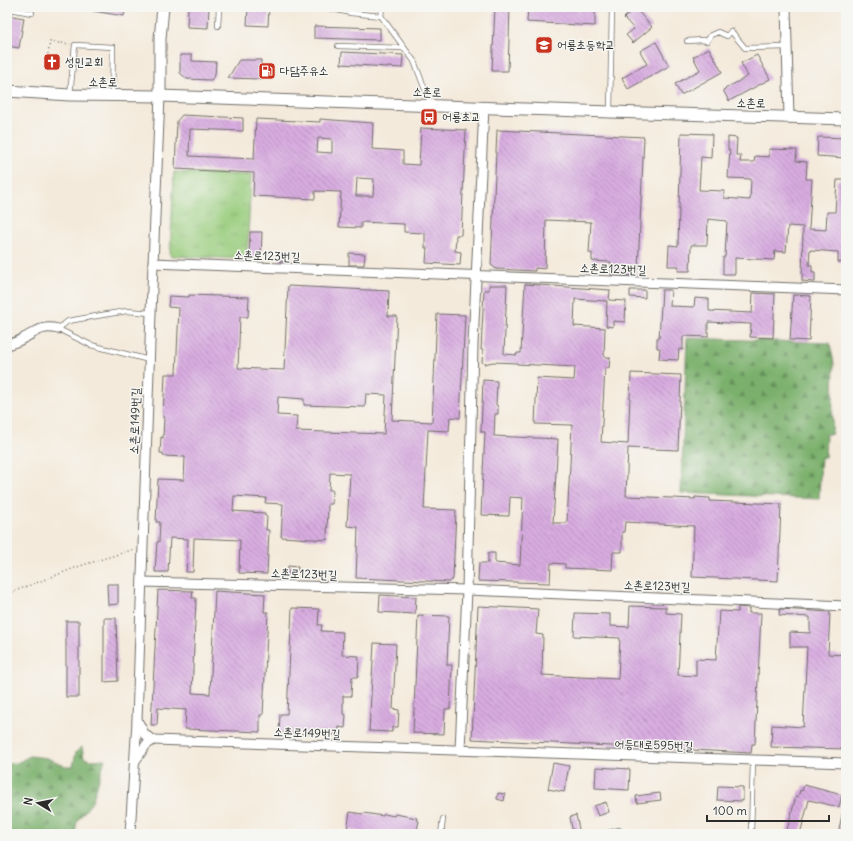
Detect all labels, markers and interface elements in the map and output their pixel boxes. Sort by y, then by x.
school or university icon: 어룡초등학교 [534,35,554,55]
place label: 어룡초등학교 [557,37,615,52]
church icon: 성민교회 [42,52,62,72]
place label: 성민교회 [65,54,104,69]
fuel station icon: 다담주유소 [257,61,277,81]
place label: 다담주유소 [280,63,328,78]
street label: 소촌로 [88,74,118,89]
street label: 소촌로 [412,83,442,100]
street label: 소촌로 [736,95,766,110]
bus stop icon: 어룡초교 [419,107,439,127]
place label: 어룡초교 [442,109,481,124]
street label: 소촌로123번길 [234,247,301,264]
street label: 소촌로123번길 [580,260,647,277]
street label: 소촌로149번길 [126,387,143,455]
street label: 소촌로123번길 [271,565,338,582]
street label: 소촌로123번길 [624,577,691,594]
street label: 소촌로149번길 [273,724,341,741]
street label: 어등대로595번길 [614,736,694,753]
north arrow [18,783,58,823]
text: N [21,796,36,806]
scale bar [707,797,829,823]
text: 100 m [713,803,747,818]

